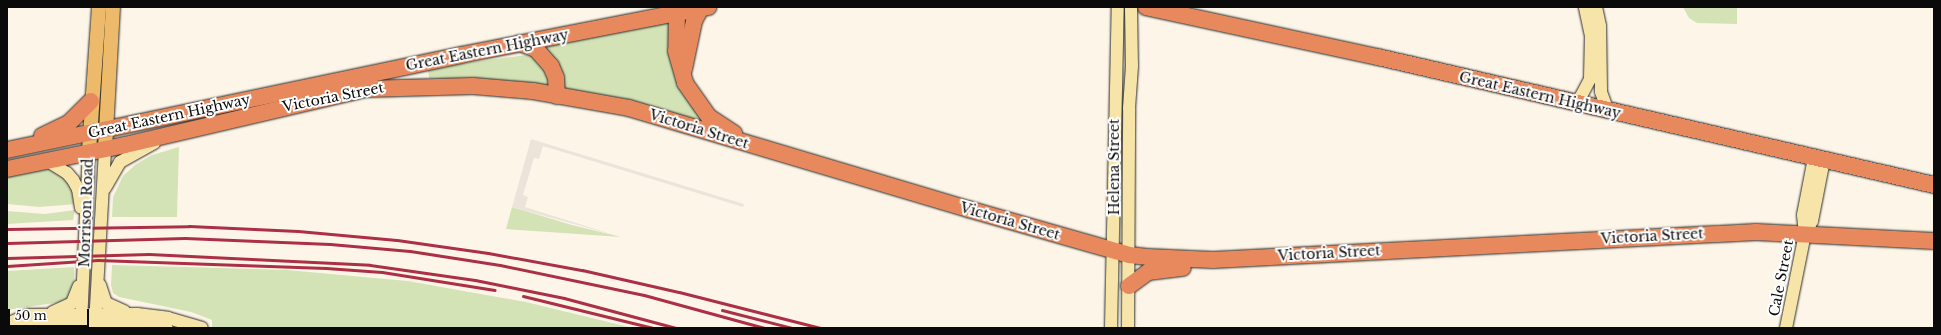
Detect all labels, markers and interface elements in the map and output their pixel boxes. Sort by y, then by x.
street label: Great Eastern Highway [404,26,570,74]
street label: Great Eastern Highway [1458,68,1622,122]
street label: Victoria Street [281,79,385,115]
street label: Great Eastern Highway [86,91,252,141]
street label: Victoria Street [647,106,751,152]
street label: Helena Street [1106,119,1122,215]
street label: Morrison Road [76,158,96,268]
street label: Victoria Street [958,199,1062,243]
street label: Victoria Street [1600,225,1704,247]
street label: Cale Street [1765,238,1797,318]
street label: Victoria Street [1277,242,1381,264]
scale bar [10,301,91,327]
text: 50 m [15,308,47,323]

